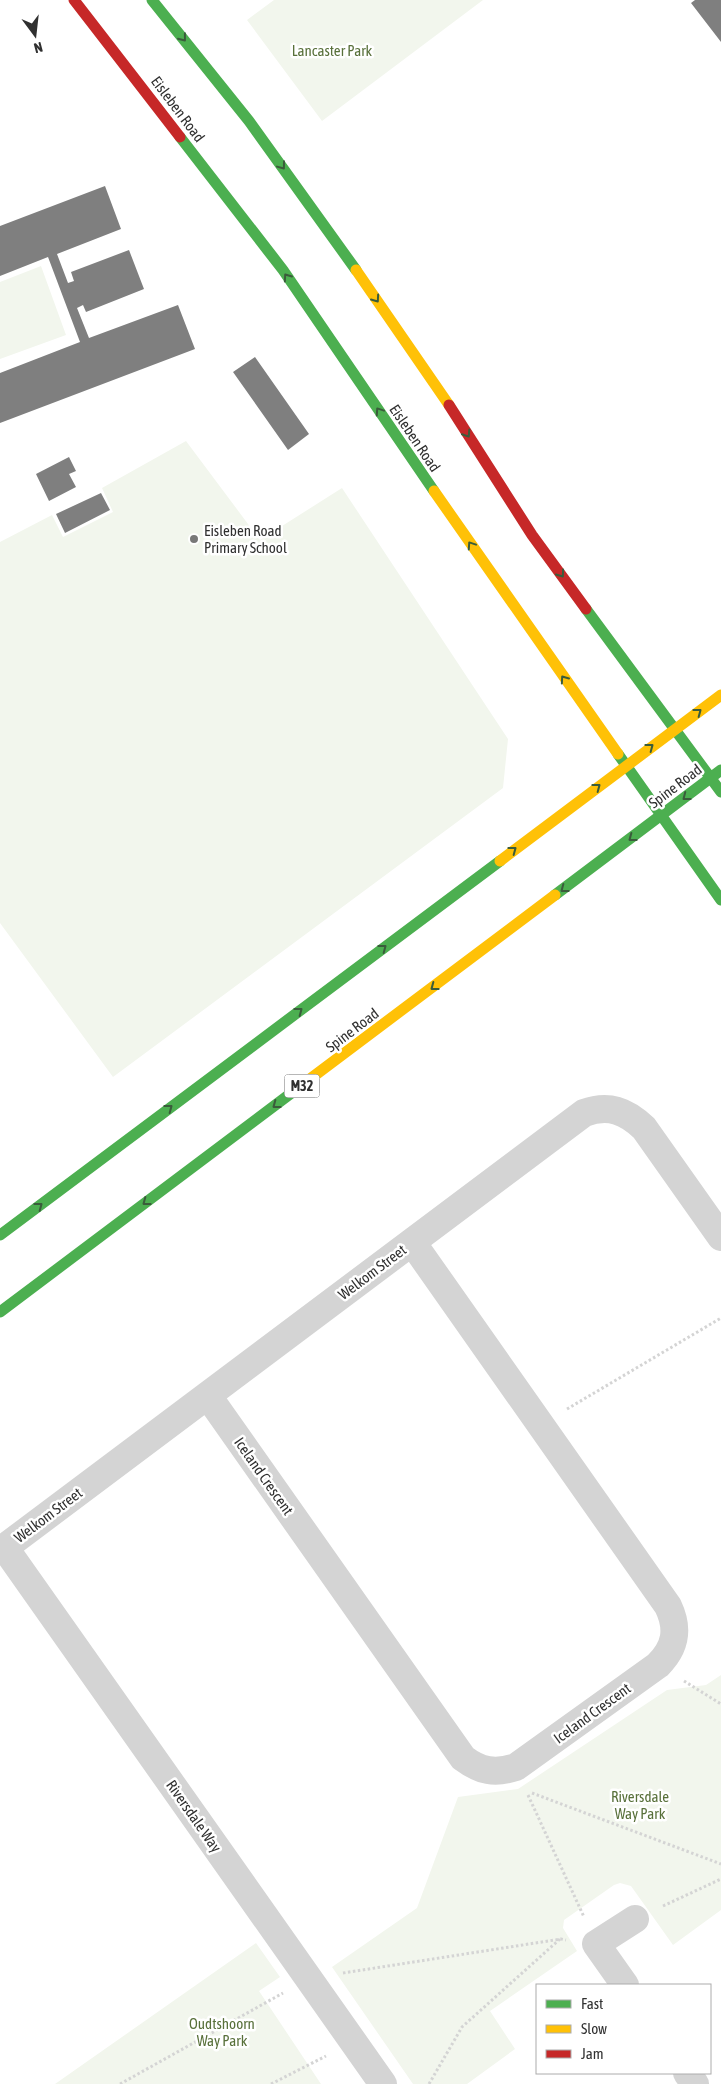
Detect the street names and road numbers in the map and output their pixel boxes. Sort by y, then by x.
street label: Eisleben Road [148,73,208,145]
street label: Eisleben Road [386,401,444,475]
street label: Spine Road [645,761,705,811]
street label: Spine Road [322,1005,382,1055]
road number: M32 [284,1074,320,1098]
street label: Welkom Street [335,1241,409,1303]
street label: Iceland Crescent [231,1434,297,1518]
street label: Welkom Street [11,1484,85,1546]
street label: Iceland Crescent [550,1679,634,1747]
street label: Riversdale Way [163,1777,225,1855]

